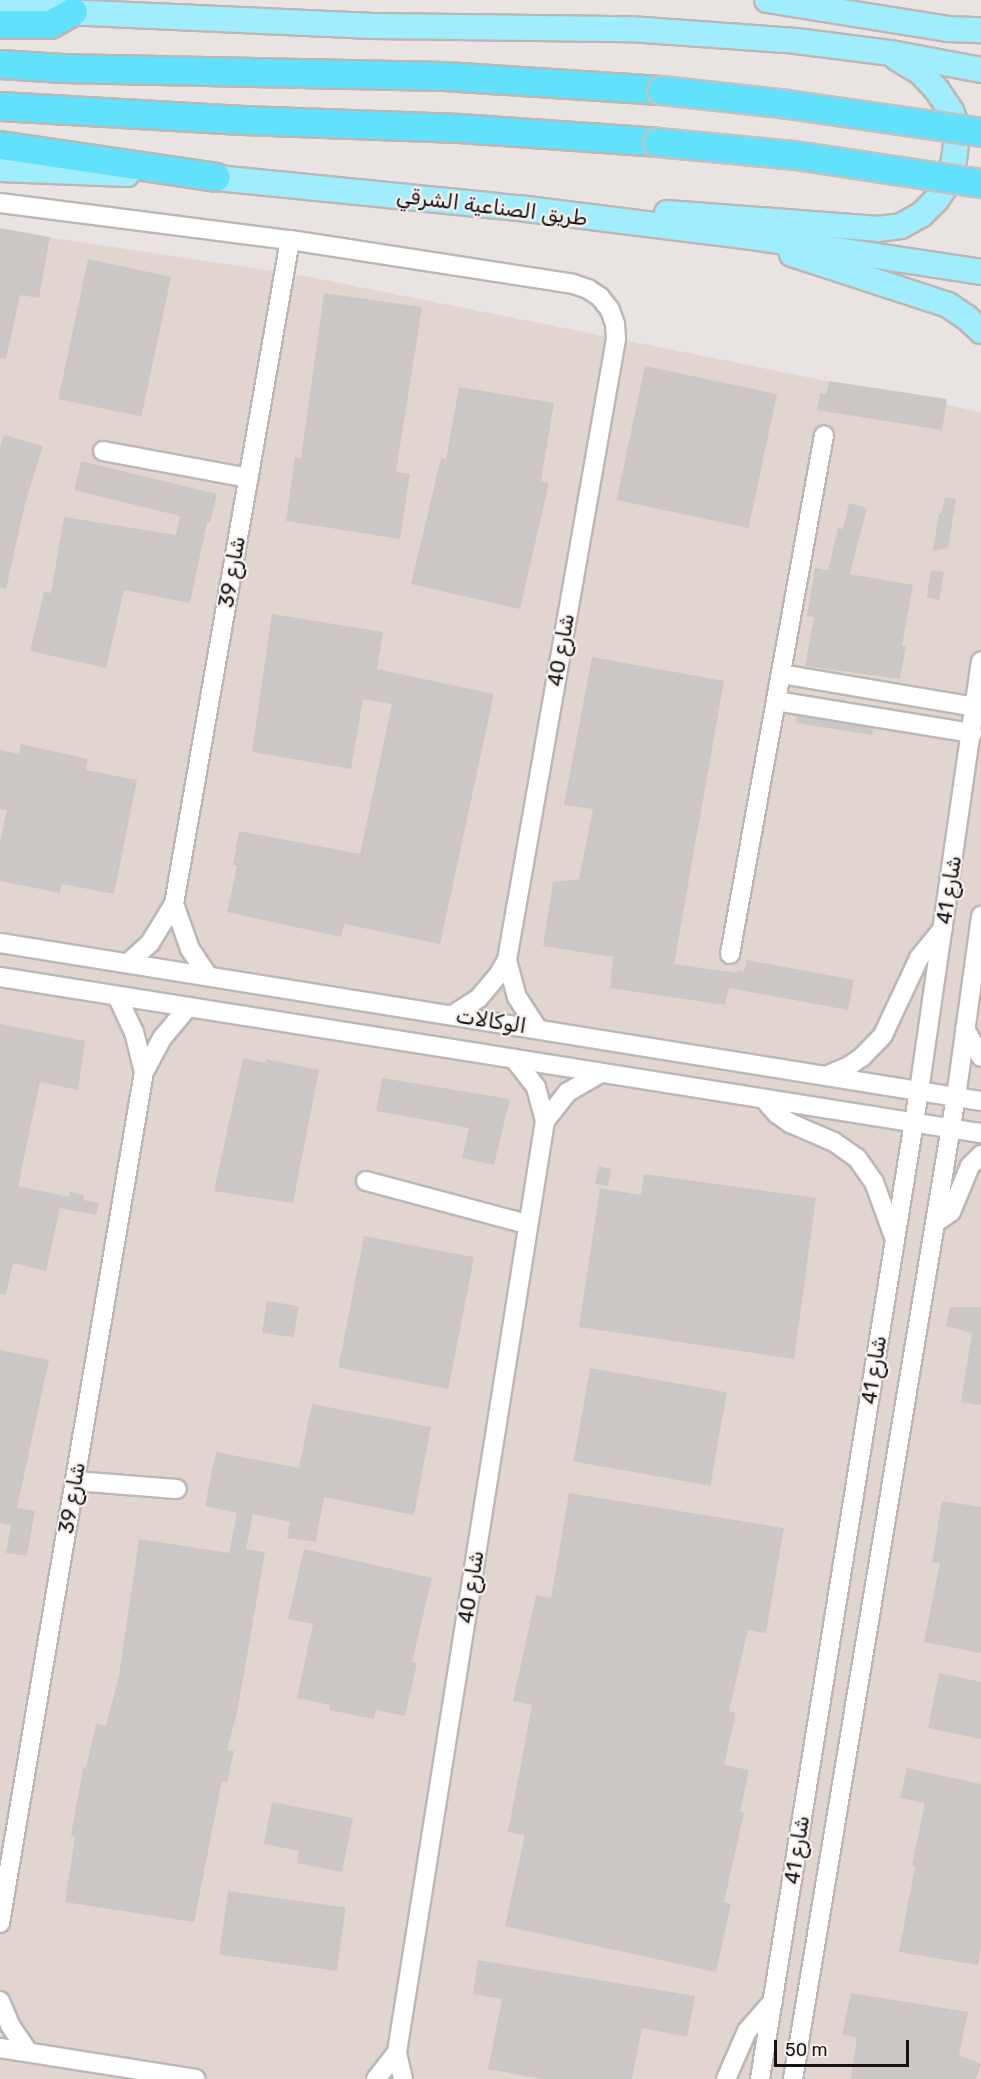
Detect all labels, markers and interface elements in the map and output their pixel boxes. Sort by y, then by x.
street label: طريق الصناعية الشرقي [395,183,589,231]
street label: شارع 39 [213,534,251,610]
street label: شارع 40 [542,612,580,688]
street label: شارع 41 [931,854,967,926]
street label: الوكالات [454,1003,528,1039]
street label: شارع 41 [856,1334,892,1406]
street label: شارع 39 [53,1460,91,1536]
street label: شارع 40 [453,1549,489,1625]
street label: شارع 41 [779,1814,815,1886]
scale bar [777,2028,912,2066]
text: 50 m [785,2039,828,2061]

